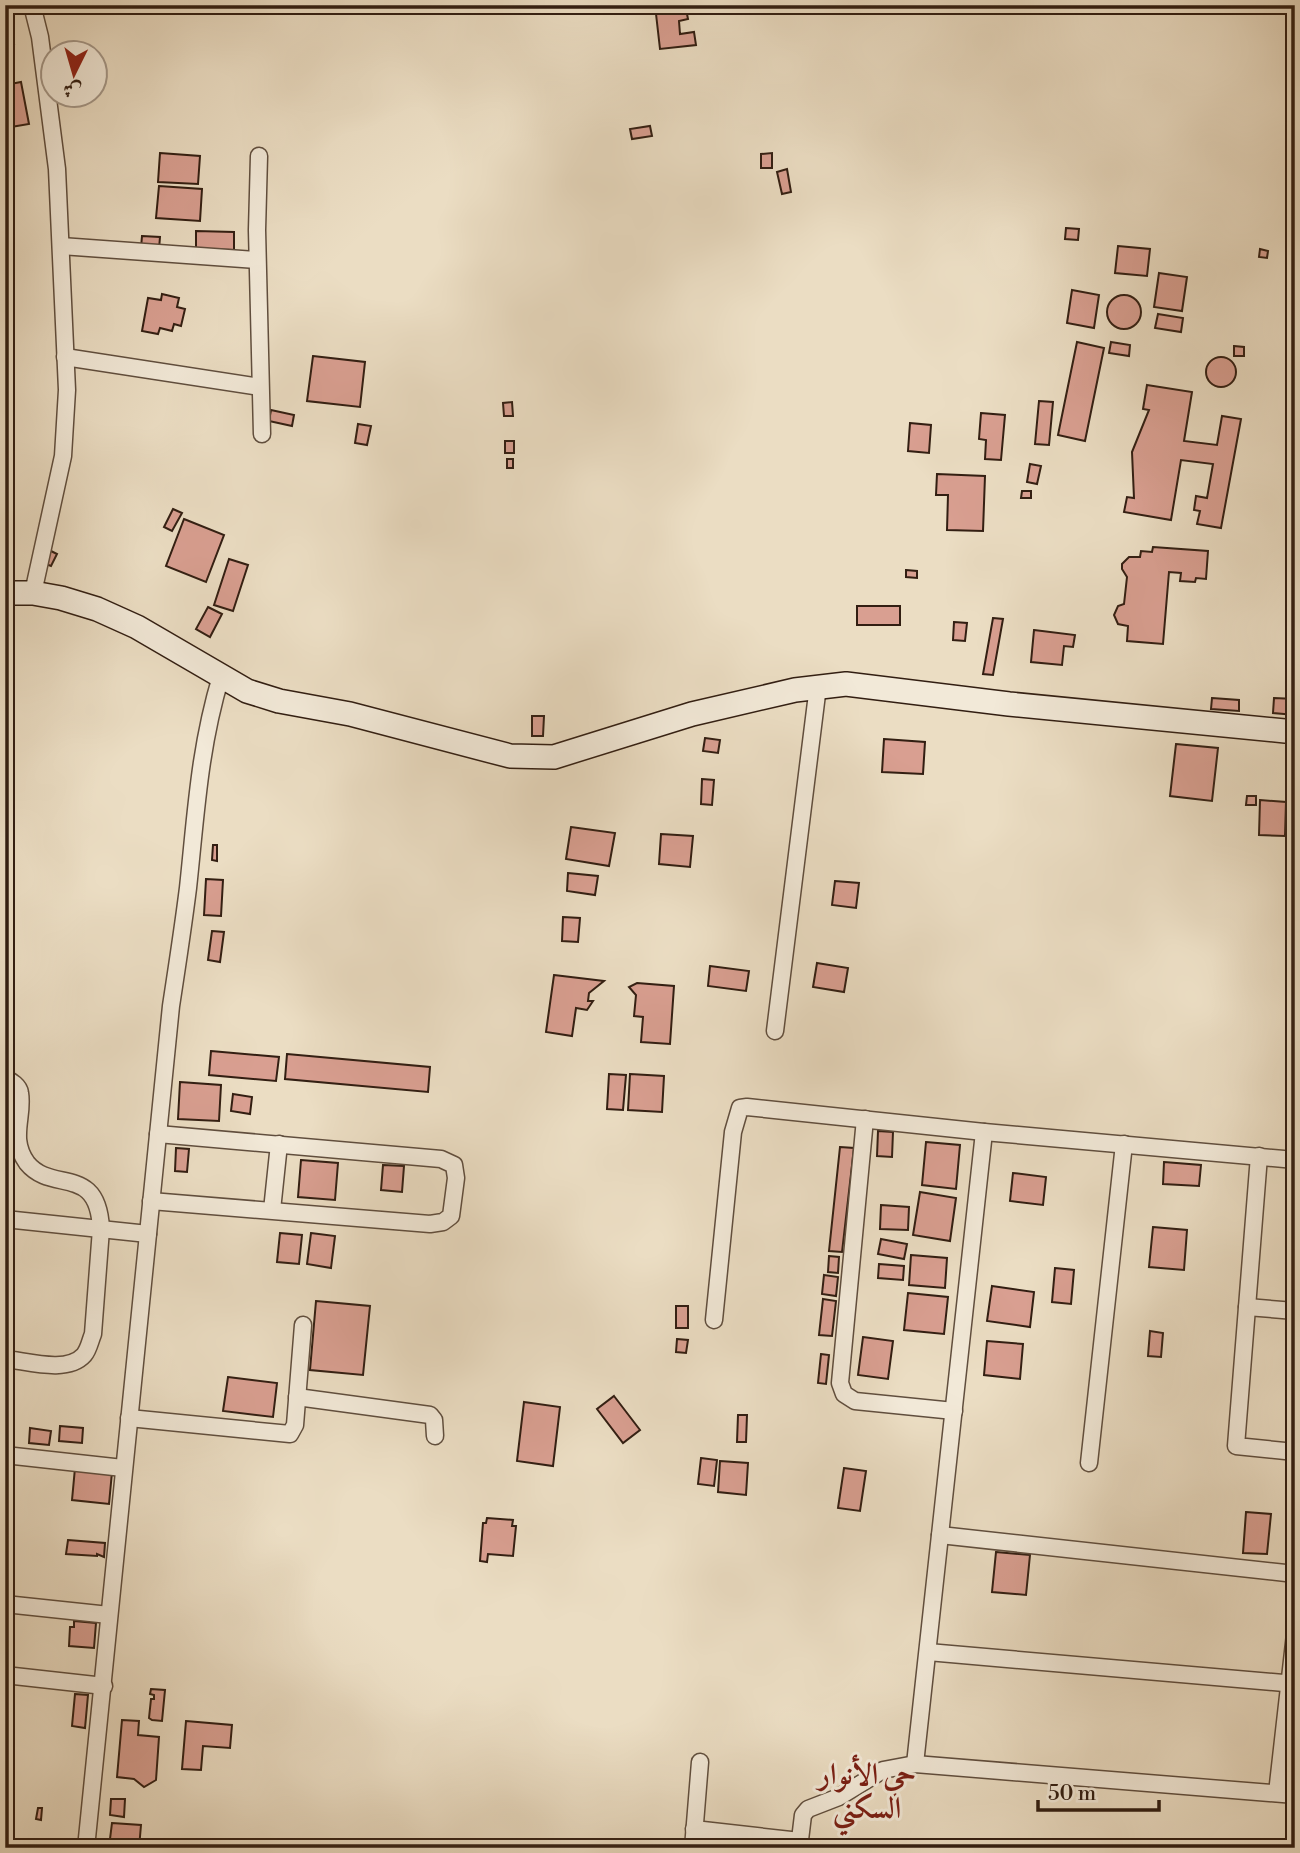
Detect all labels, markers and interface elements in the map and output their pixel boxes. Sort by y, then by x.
north arrow [38,38,108,108]
text: ش [62,77,83,103]
district label: حي الأنوار السكني [815,1754,916,1836]
scale bar [1038,1769,1158,1813]
text: 50 m [1048,1781,1096,1807]

